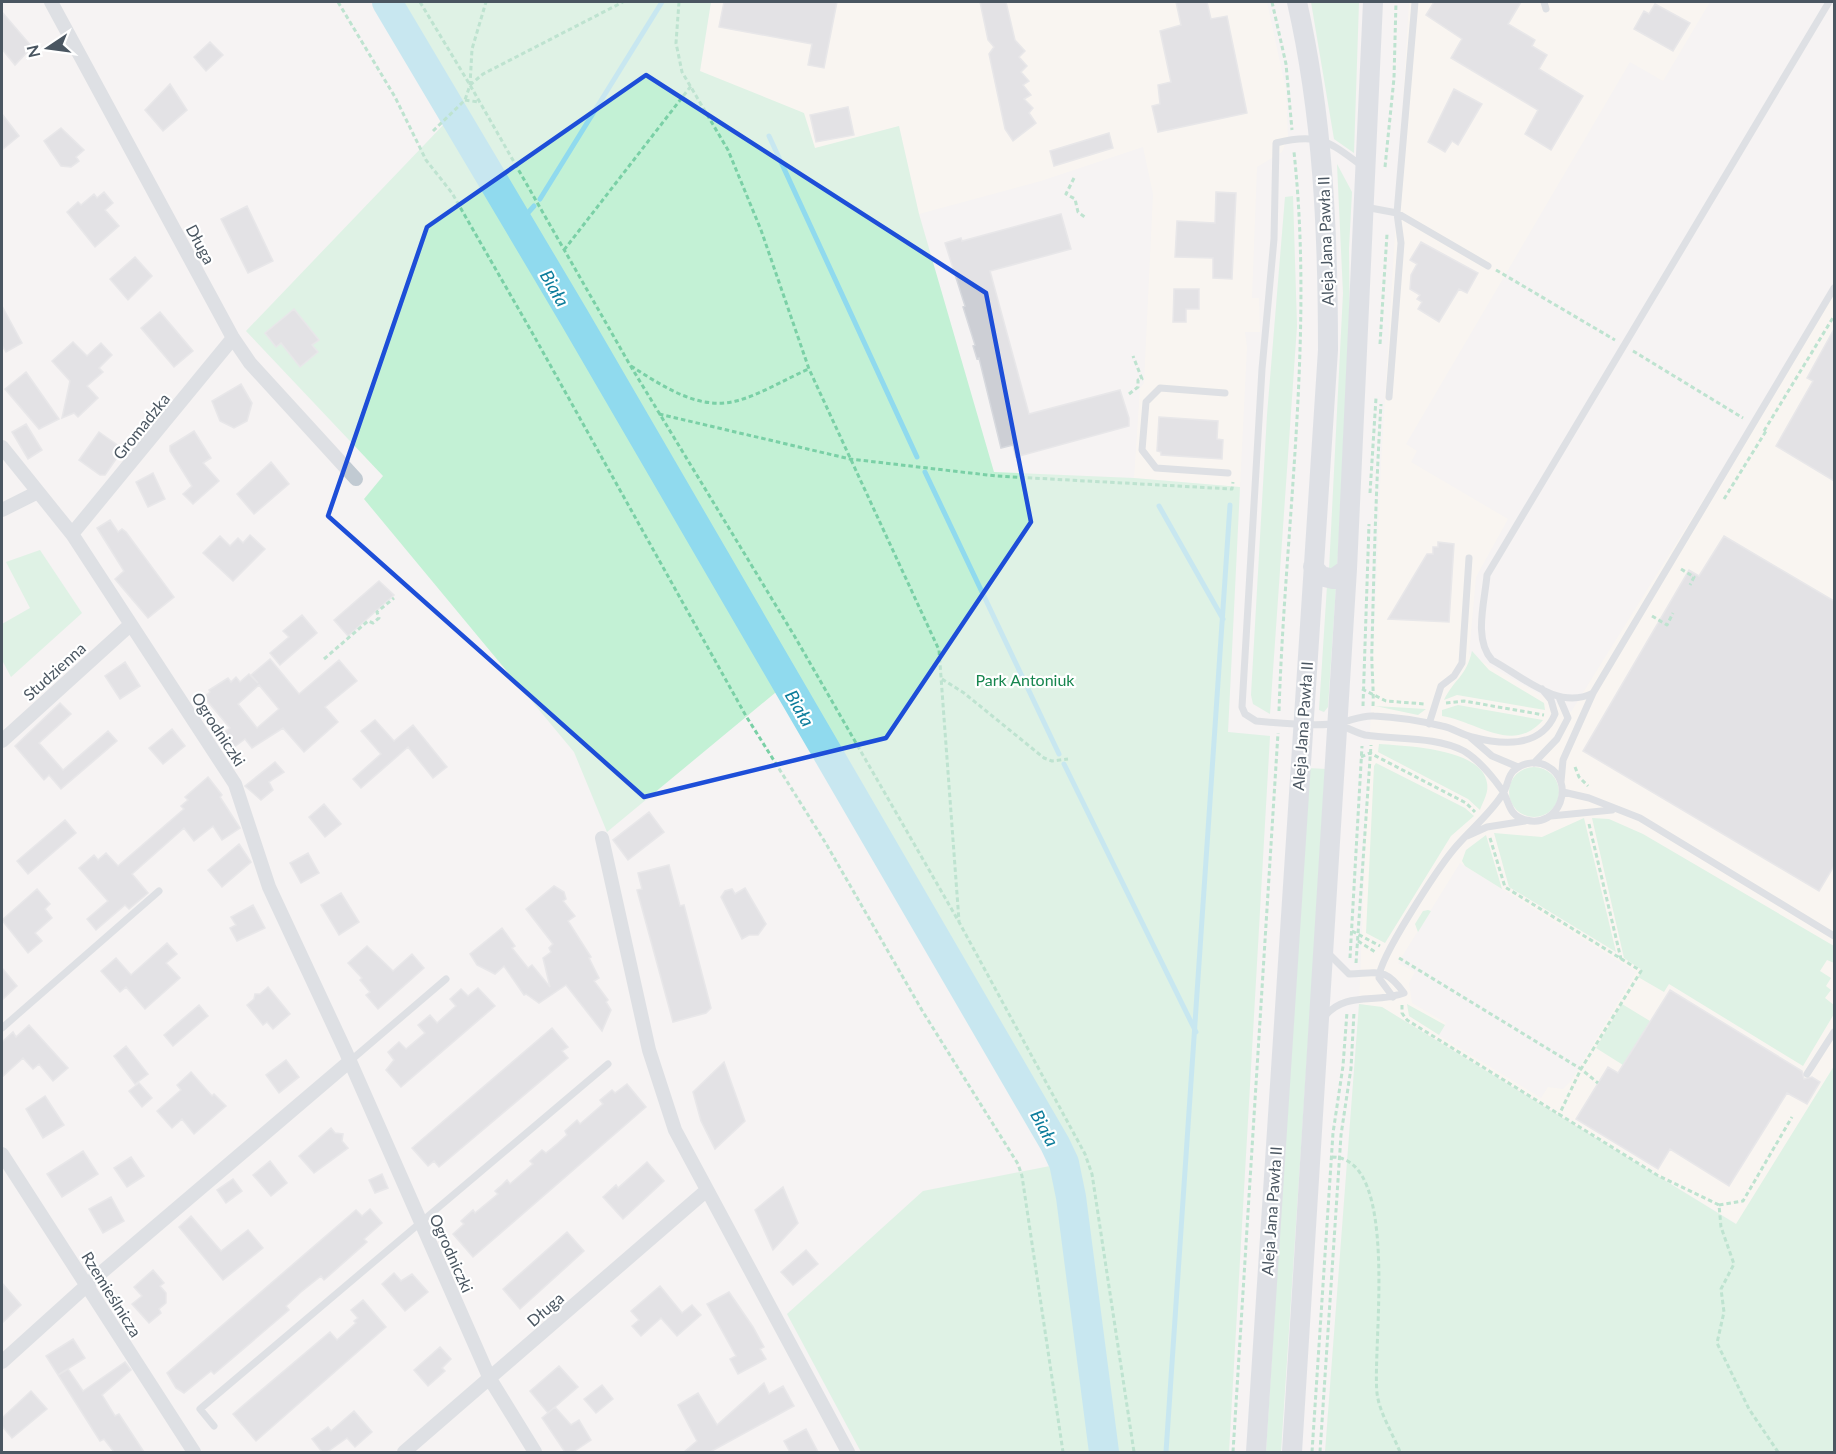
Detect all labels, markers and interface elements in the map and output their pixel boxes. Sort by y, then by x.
north arrow [18,18,78,78]
text: N [22,43,44,60]
street label: Aleja Jana Pawła II [1313,176,1337,306]
street label: Długa [183,221,219,267]
water label: Biała [536,266,574,310]
street label: Gromadzka [109,389,173,463]
street label: Studzienna [19,638,89,704]
street label: Aleja Jana Pawła II [1288,661,1316,791]
park label: Park Antoniuk [975,670,1075,689]
water label: Biała [781,686,819,730]
street label: Ogrodniczki [188,689,250,769]
water label: Biała [1026,1106,1064,1150]
street label: Aleja Jana Pawła II [1257,1146,1285,1276]
street label: Ogrodniczki [426,1211,478,1295]
street label: Rzemieślnicza [78,1248,146,1340]
street label: Długa [523,1288,567,1330]

